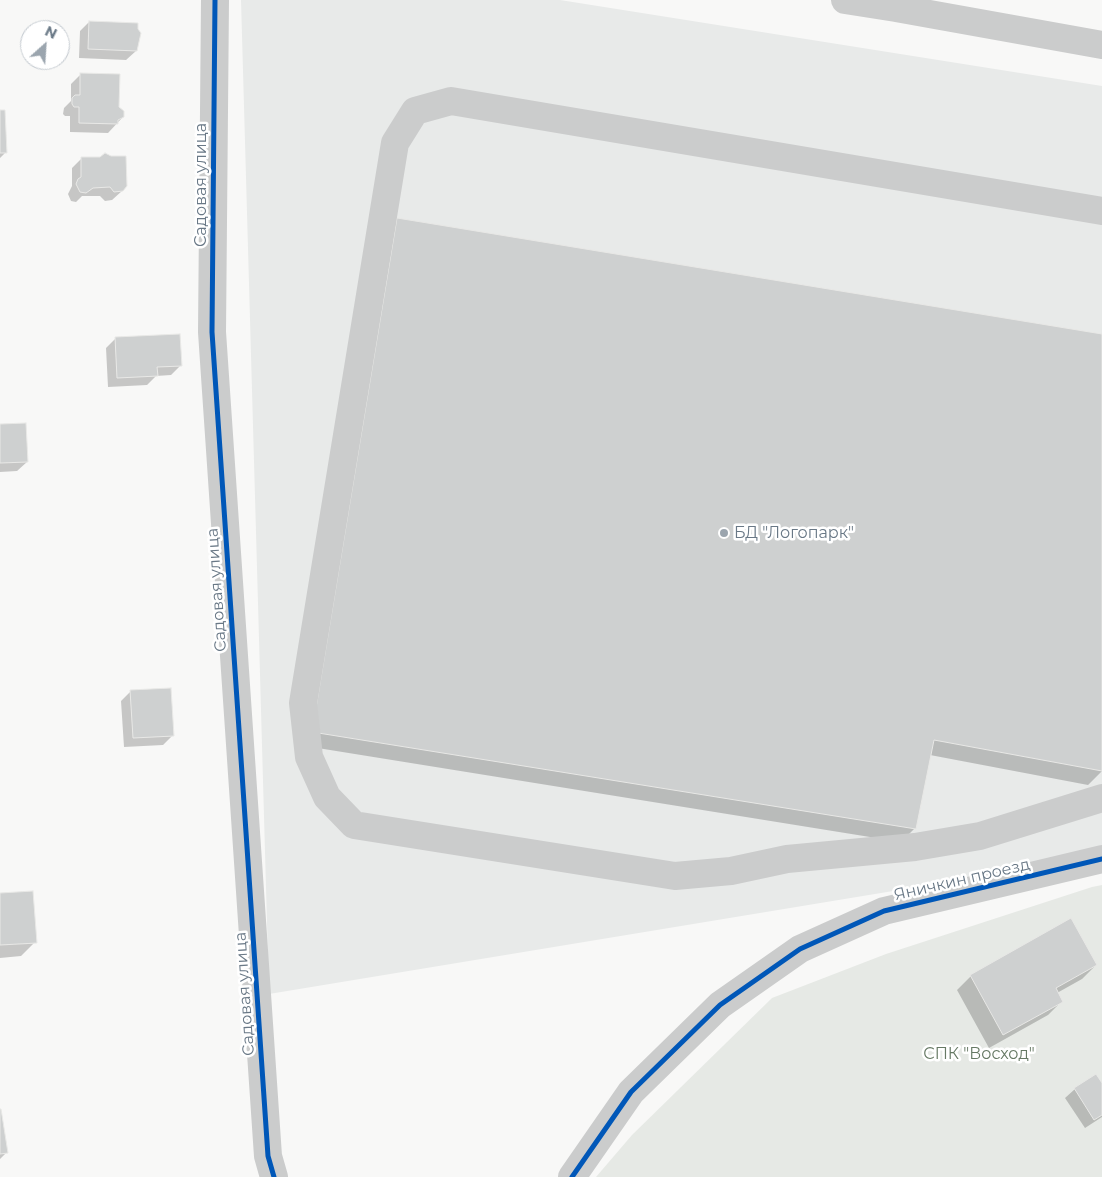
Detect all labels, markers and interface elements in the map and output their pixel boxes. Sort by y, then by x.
north arrow [20,20,70,70]
text: N [42,22,60,43]
street label: Садовая улица [191,123,211,247]
place label: БД "Логопарк" [734,523,854,543]
street label: Садовая улица [203,527,231,653]
marker: БД "Логопарк" [718,527,730,539]
street label: Яничкин проезд [892,855,1032,905]
street label: Садовая улица [231,931,259,1057]
park label: СПК "Восход" [923,1044,1035,1064]

